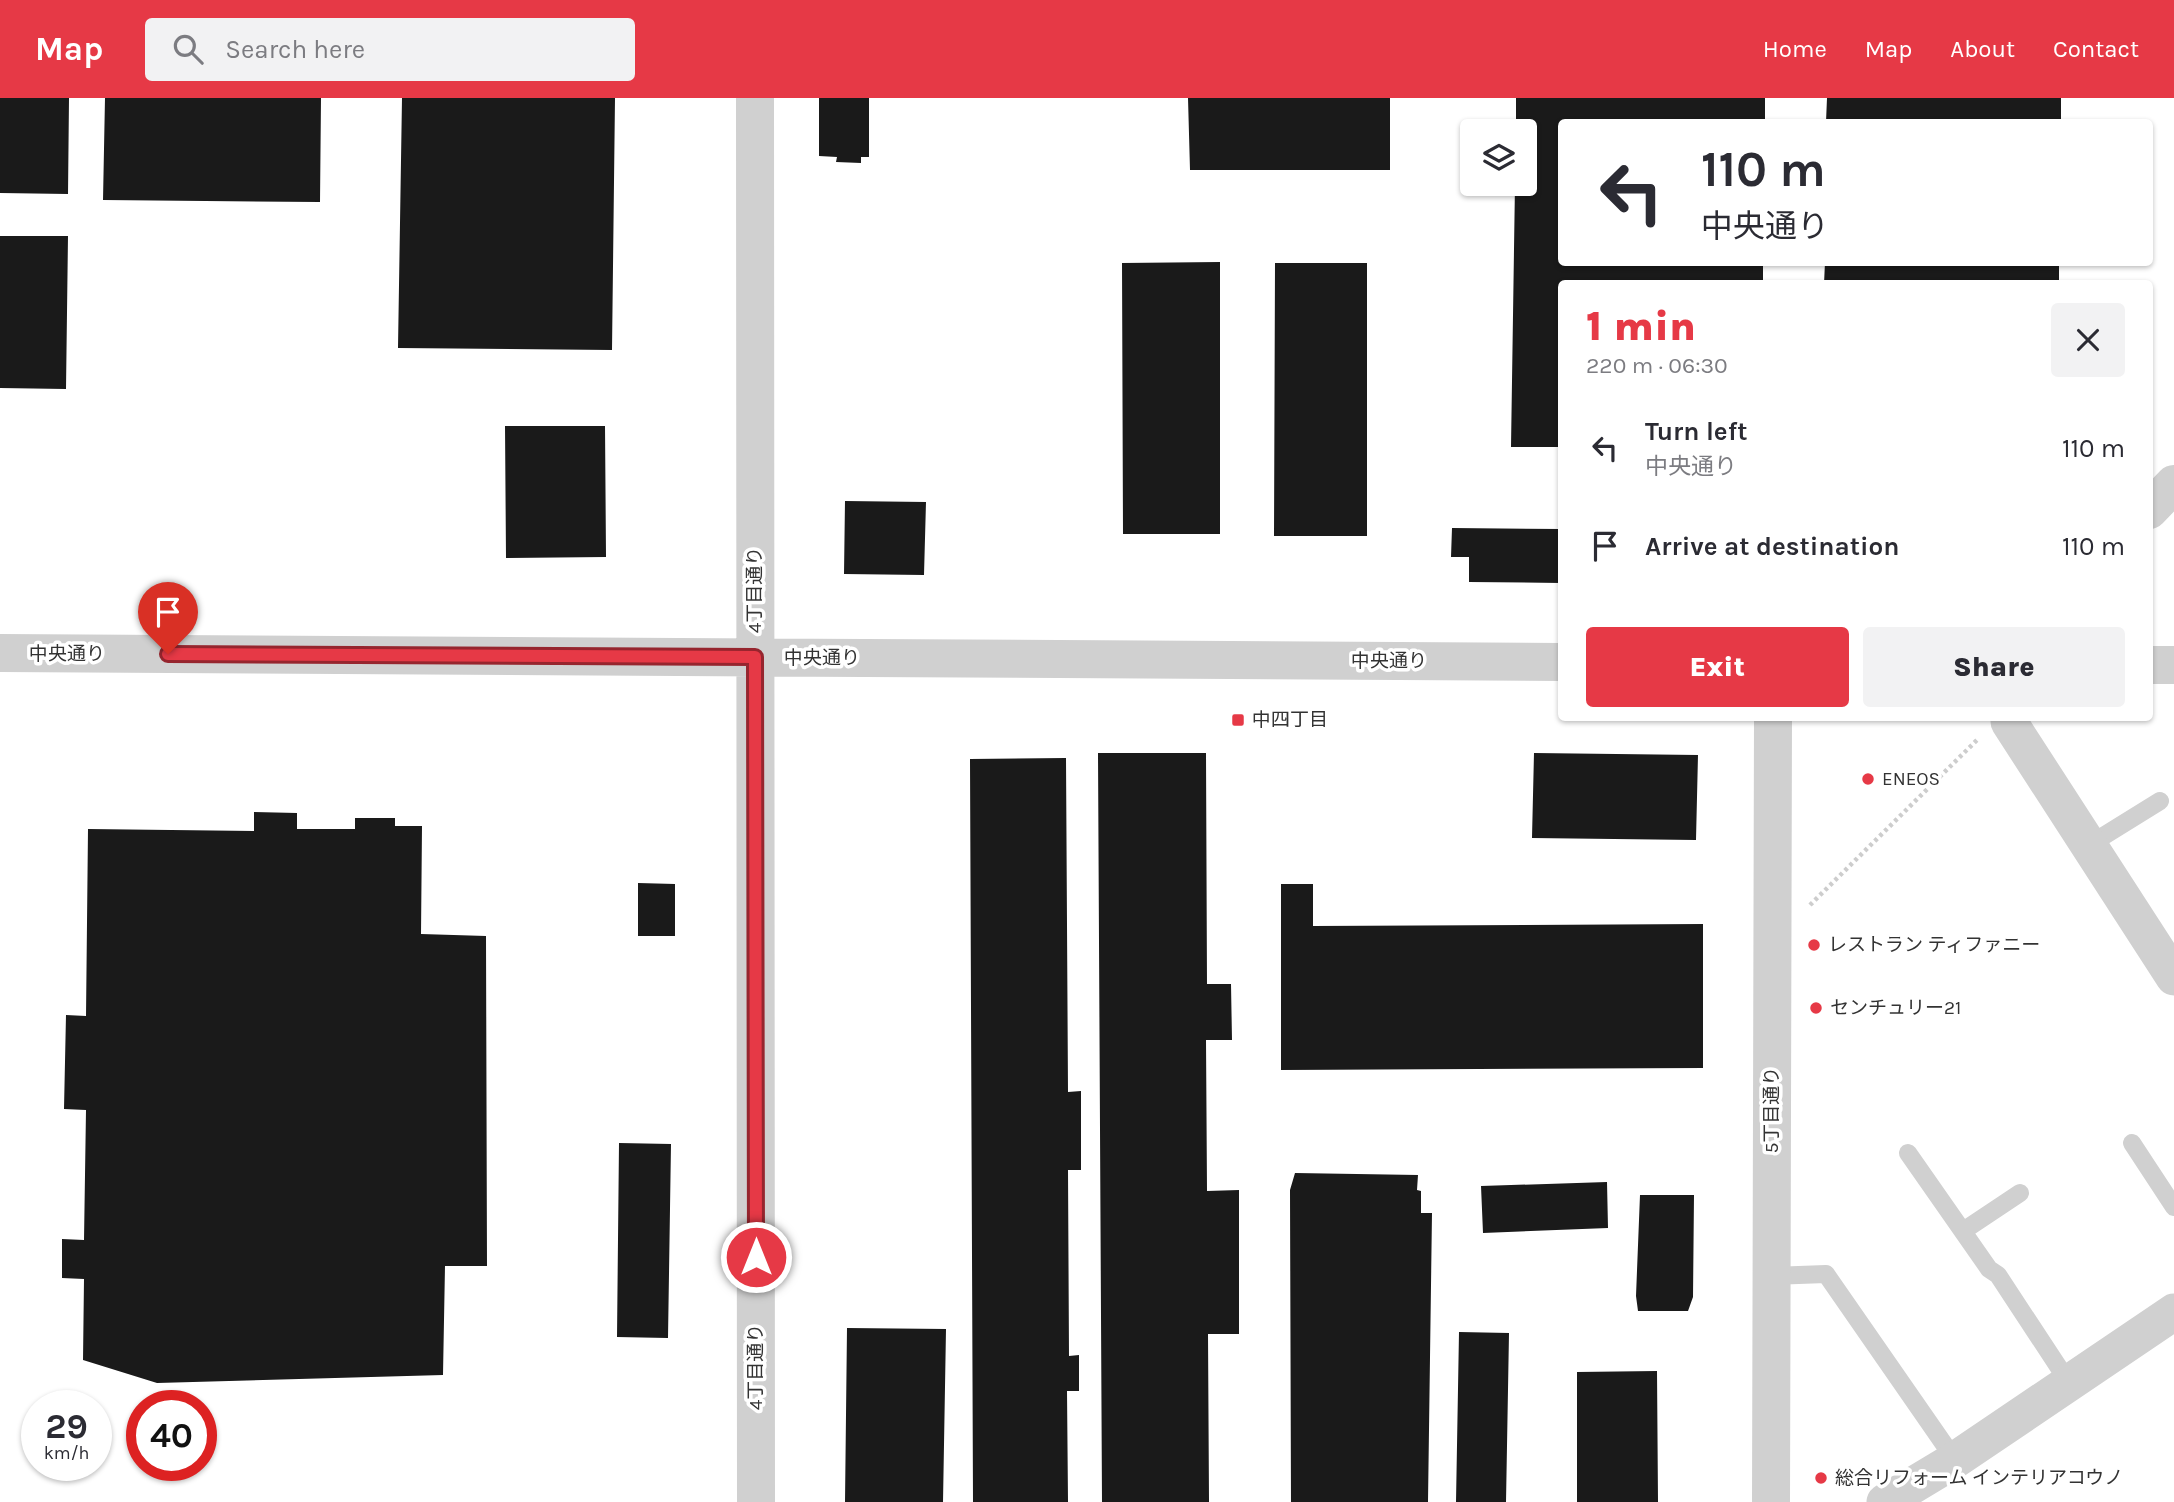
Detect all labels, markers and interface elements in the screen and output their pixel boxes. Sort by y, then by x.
search box [145,18,635,81]
text: Map [35,30,103,68]
icon: search [169,30,207,68]
text: Search here [225,34,365,65]
text: Home [1763,35,1827,63]
text: Map [1865,35,1912,63]
text: About [1950,35,2015,63]
text: Contact [2053,35,2139,63]
map controls [1460,119,1537,196]
button: layers [1460,119,1537,196]
text: 110 m [1701,141,1826,198]
icon: left [1586,147,1677,238]
text: 中央通り [1701,208,1829,245]
text: 1 min [1586,301,1696,351]
button: close [2051,303,2125,377]
text: 220 m · 06:30 [1586,352,1728,379]
text: Turn left [1645,416,1747,447]
icon: left [1586,429,1624,467]
text: 110 m [2062,433,2125,464]
text: 中央通り [1645,453,1737,480]
icon: arrive [1586,527,1624,565]
text: Arrive at destination [1645,531,1899,562]
text: 110 m [2062,531,2125,562]
street label: 4丁目通り [744,547,766,633]
pin [138,582,198,654]
icon: arrive [149,593,187,631]
button: Exit [1586,627,1849,707]
button: Share [1863,627,2125,707]
street label: 中央通り [29,643,105,665]
street label: 中央通り [784,647,860,669]
street label: 中央通り [1351,650,1427,672]
place label: 中四丁目 [1252,709,1328,731]
marker: 中四丁目 [1230,712,1246,728]
place label: ENEOS [1882,768,1940,790]
marker: ENEOS [1860,771,1876,787]
place label: レストラン ティファニー [1828,934,2040,956]
marker: レストラン ティファニー [1806,937,1822,953]
place label: センチュリー21 [1830,997,1961,1019]
marker: センチュリー21 [1808,1000,1824,1016]
street label: 5丁目通り [1761,1067,1783,1153]
position arrow [719,1220,793,1294]
street label: 4丁目通り [745,1324,767,1410]
speed limit sign: 40 [126,1390,217,1481]
text: 29 [45,1406,88,1447]
text: km/h [44,1442,89,1464]
place label: 総合リフォーム インテリアコウノ [1835,1467,2123,1489]
marker: 総合リフォーム インテリアコウノ [1813,1470,1829,1486]

